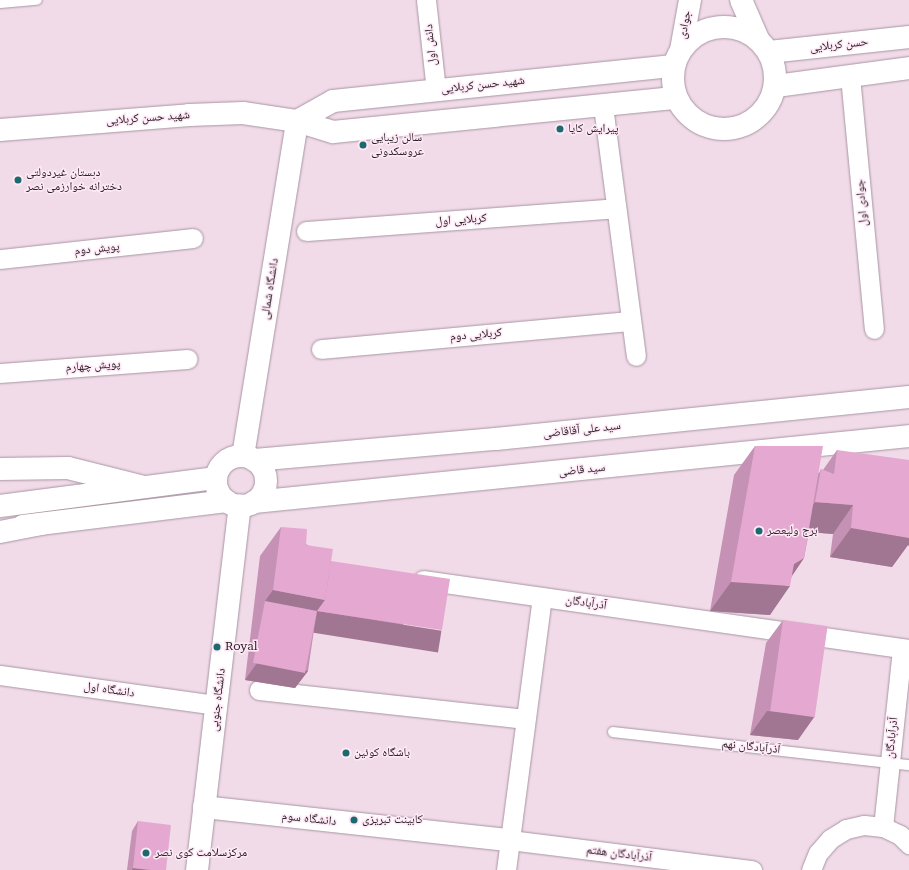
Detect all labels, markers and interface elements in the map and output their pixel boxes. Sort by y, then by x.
street label: جوادی [675,10,695,40]
street label: دانش اول [422,23,440,67]
street label: حسن کربلایی [809,35,869,55]
street label: شهید حسن کربلایی [440,73,526,97]
street label: شهید حسن کربلایی [106,108,190,128]
place label: پیرایش کایا [568,122,619,136]
marker: پیرایش کایا [555,124,565,134]
place label: سالن زیبایی عروسکدونی [371,131,424,159]
marker: سالن زیبایی عروسکدونی [358,140,368,150]
place label: دبستان غیردولتی دخترانه خوارزمی نصر [26,166,122,194]
marker: دبستان غیردولتی دخترانه خوارزمی نصر [13,175,23,185]
street label: جوادی اول [853,179,871,227]
street label: کربلایی اول [435,211,487,229]
street label: پویش دوم [74,239,120,259]
street label: دانشگاه شمالی [258,257,282,321]
street label: کربلایی دوم [449,326,503,344]
street label: پویش چهارم [65,357,121,375]
street label: سید علی آقاقاضی [543,419,621,441]
street label: سید قاضی [558,460,606,480]
place label: برج ولیعصر [767,524,817,538]
marker: برج ولیعصر [754,526,764,536]
street label: آذرآبادگان [564,593,608,613]
place label: Royal [225,640,257,654]
marker: Royal [212,642,222,652]
street label: دانشگاه جنوبی [207,667,229,733]
street label: دانشگاه اول [83,679,135,701]
street label: آذرآبادگان [883,717,901,759]
street label: آذرآبادگان نهم [721,737,781,757]
place label: باشگاه کوئین [354,746,410,760]
marker: باشگاه کوئین [341,748,351,758]
street label: دانشگاه سوم [281,809,337,829]
place label: کابینت تبریزی [362,813,423,827]
marker: کابینت تبریزی [349,815,359,825]
street label: آذرآبادگان هفتم [585,843,653,865]
place label: مرکزسلامت کوی نصر [155,846,247,860]
marker: مرکزسلامت کوی نصر [140,847,152,859]

